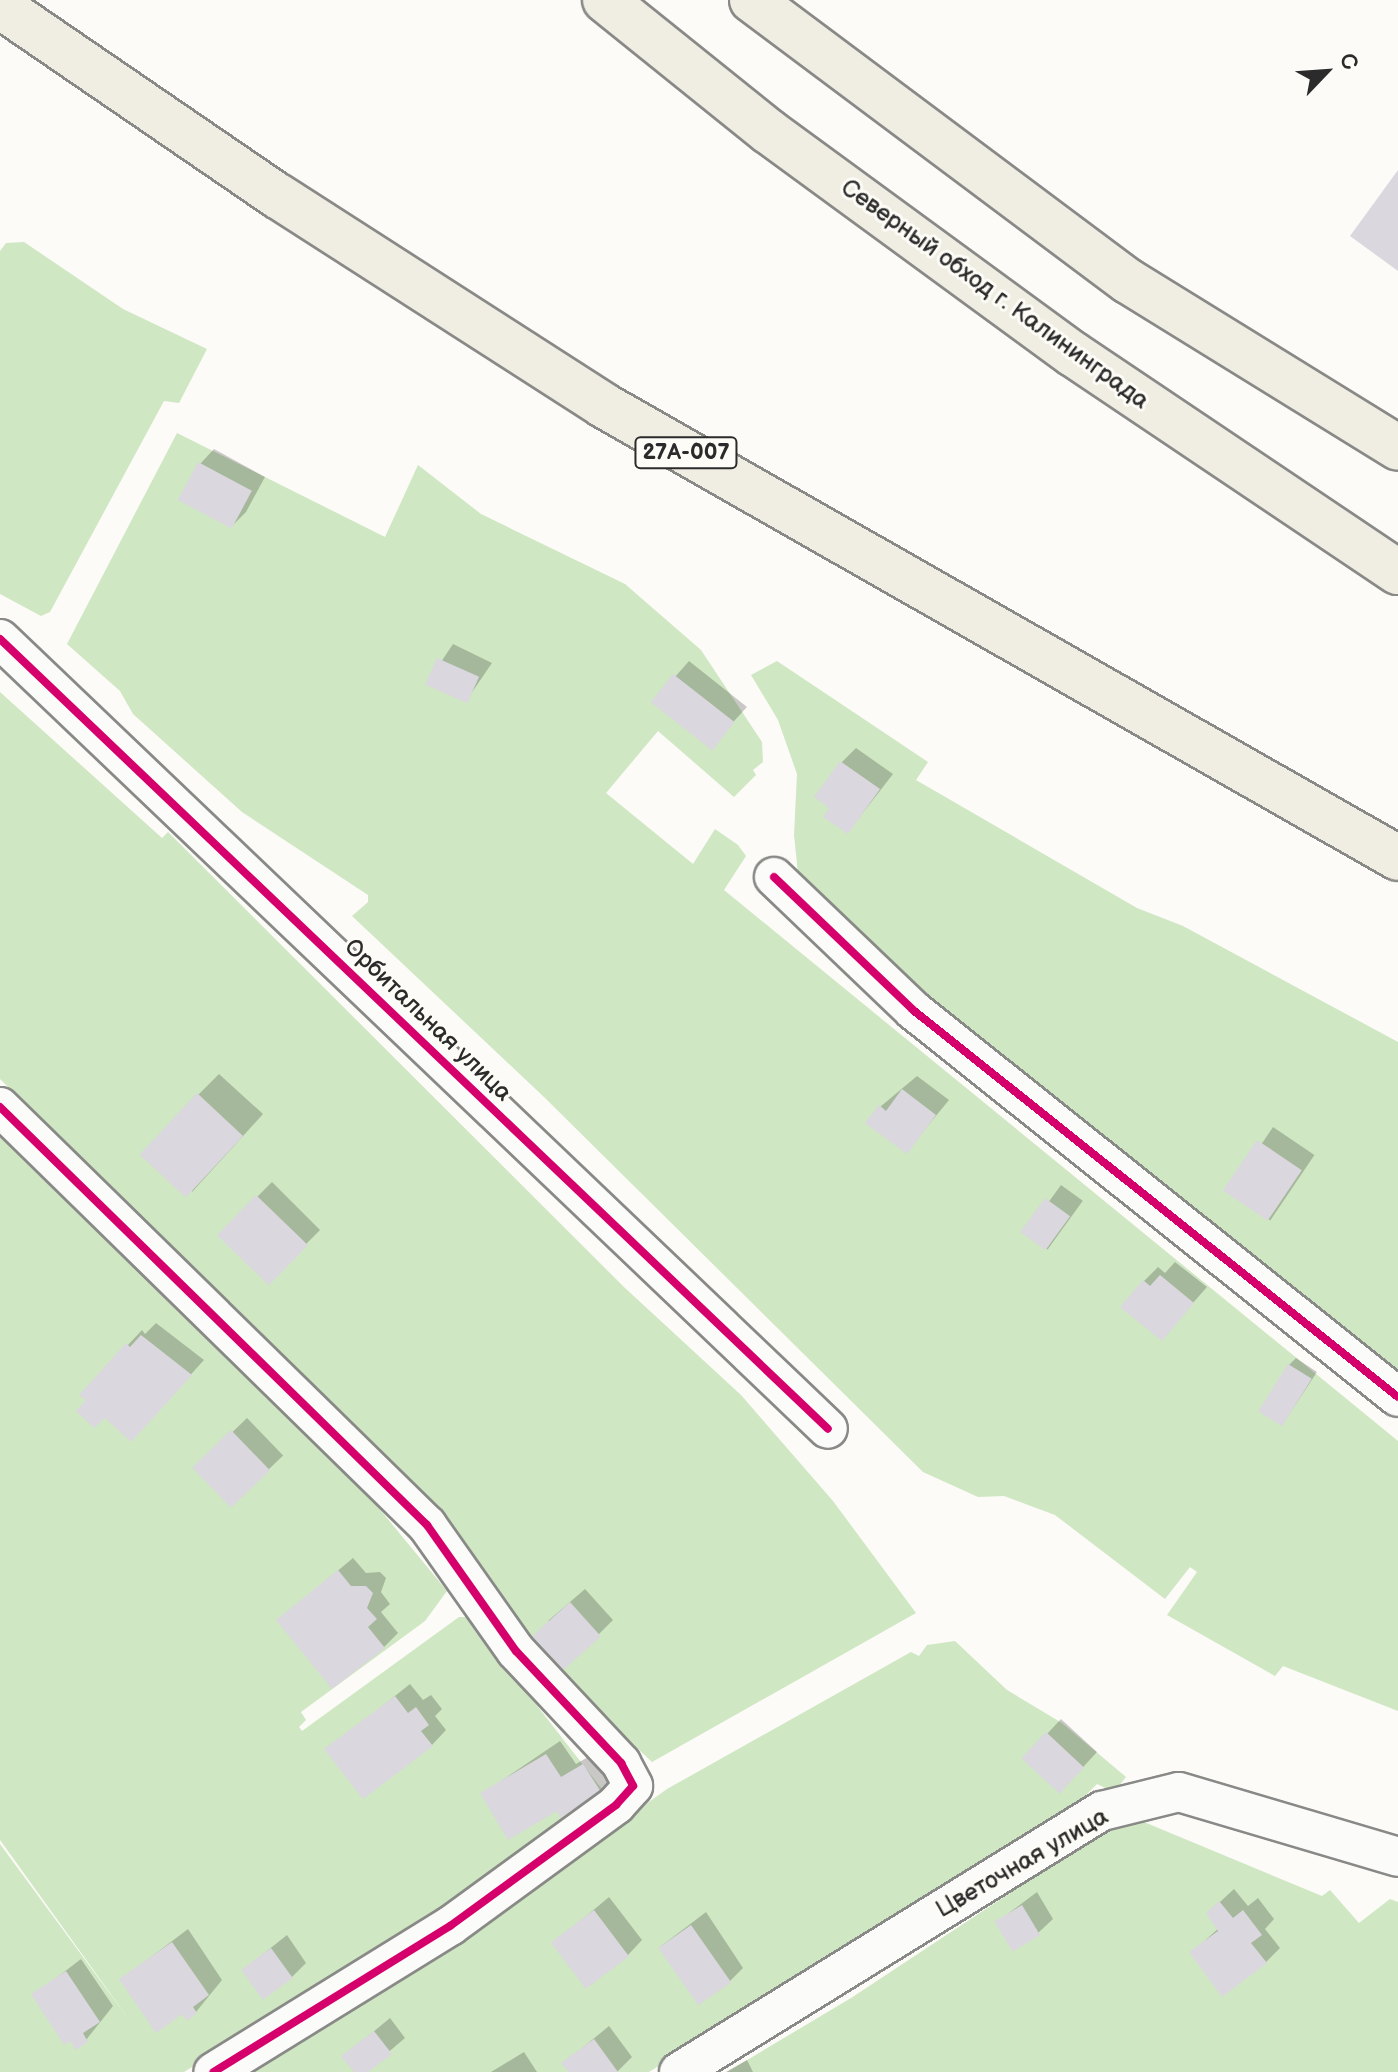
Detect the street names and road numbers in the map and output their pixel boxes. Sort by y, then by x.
street label: Северный обход г. Калининграда [836,173,1154,415]
road number: 27А-007 [634,435,738,471]
street label: Орбитальная улица [338,933,518,1107]
street label: Цветочная улица [931,1802,1113,1924]

